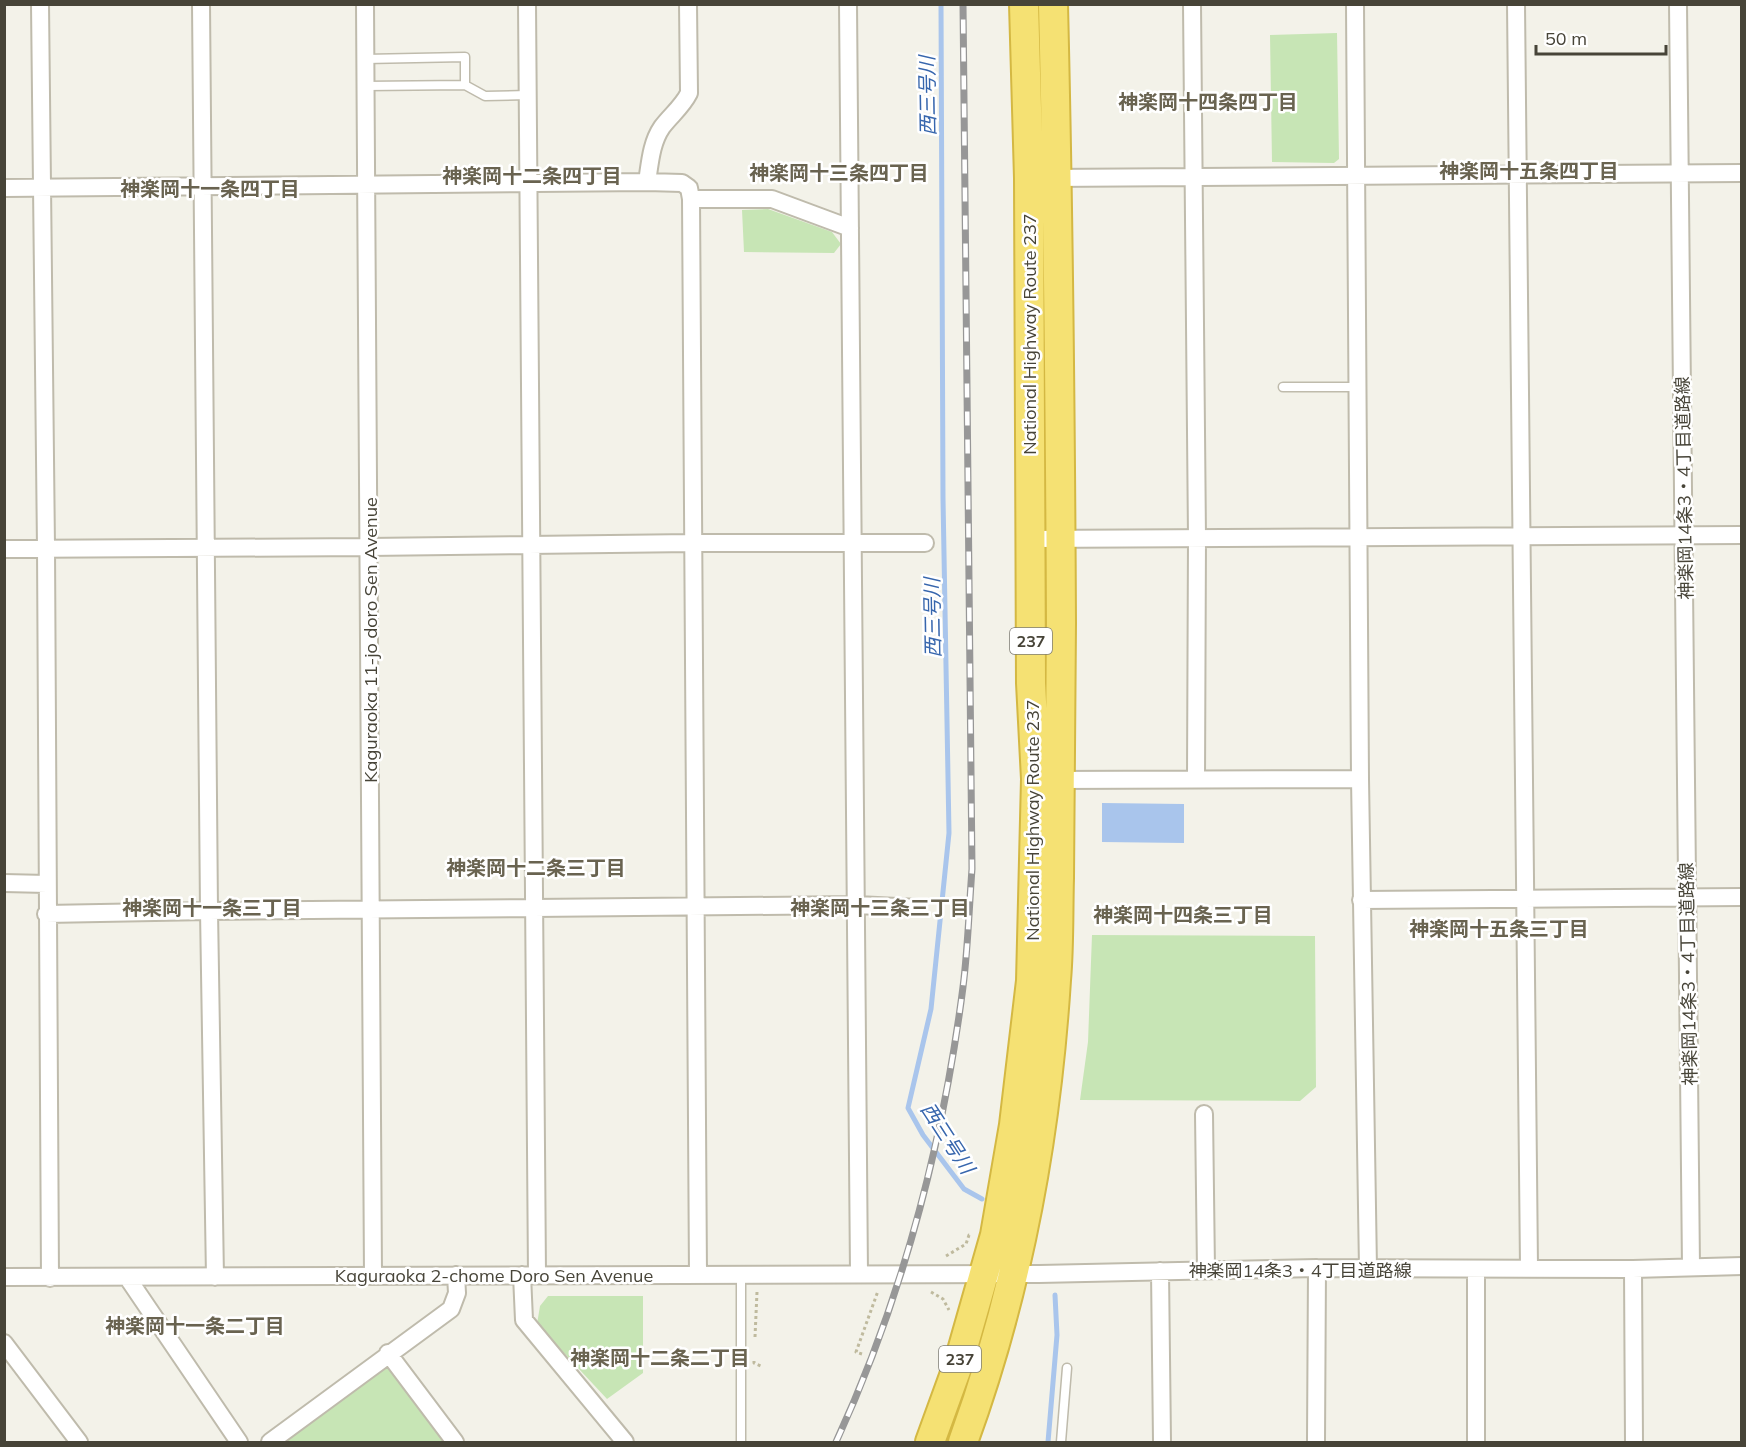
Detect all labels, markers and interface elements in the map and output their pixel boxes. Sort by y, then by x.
scale bar [1536,18,1666,56]
text: 50 m [1545,27,1587,50]
water label: 西三号川 [914,54,940,136]
district label: 神楽岡十四条四丁目 [1118,89,1298,114]
district label: 神楽岡十五条四丁目 [1439,158,1619,183]
district label: 神楽岡十三条四丁目 [749,160,929,185]
district label: 神楽岡十二条四丁目 [442,163,622,188]
district label: 神楽岡十一条四丁目 [120,176,300,201]
street label: National Highway Route 237 [1018,213,1041,455]
street label: 神楽岡14条3・4丁目道路線 [1671,376,1697,600]
street label: Kaguraoka 11-jo doro Sen Avenue [359,497,382,783]
water label: 西三号川 [919,576,945,658]
road number: 237 [1010,628,1052,654]
street label: National Highway Route 237 [1021,699,1044,941]
district label: 神楽岡十二条三丁目 [446,855,626,880]
street label: 神楽岡14条3・4丁目道路線 [1675,862,1701,1086]
district label: 神楽岡十一条三丁目 [122,895,302,920]
district label: 神楽岡十三条三丁目 [790,895,970,920]
district label: 神楽岡十四条三丁目 [1093,902,1273,927]
district label: 神楽岡十五条三丁目 [1409,916,1589,941]
water label: 西三号川 [916,1098,981,1180]
street label: 神楽岡14条3・4丁目道路線 [1188,1259,1412,1282]
street label: Kaguraoka 2-chome Doro Sen Avenue [335,1264,653,1287]
district label: 神楽岡十一条二丁目 [105,1313,285,1338]
district label: 神楽岡十二条二丁目 [570,1345,750,1370]
road number: 237 [939,1346,981,1372]

